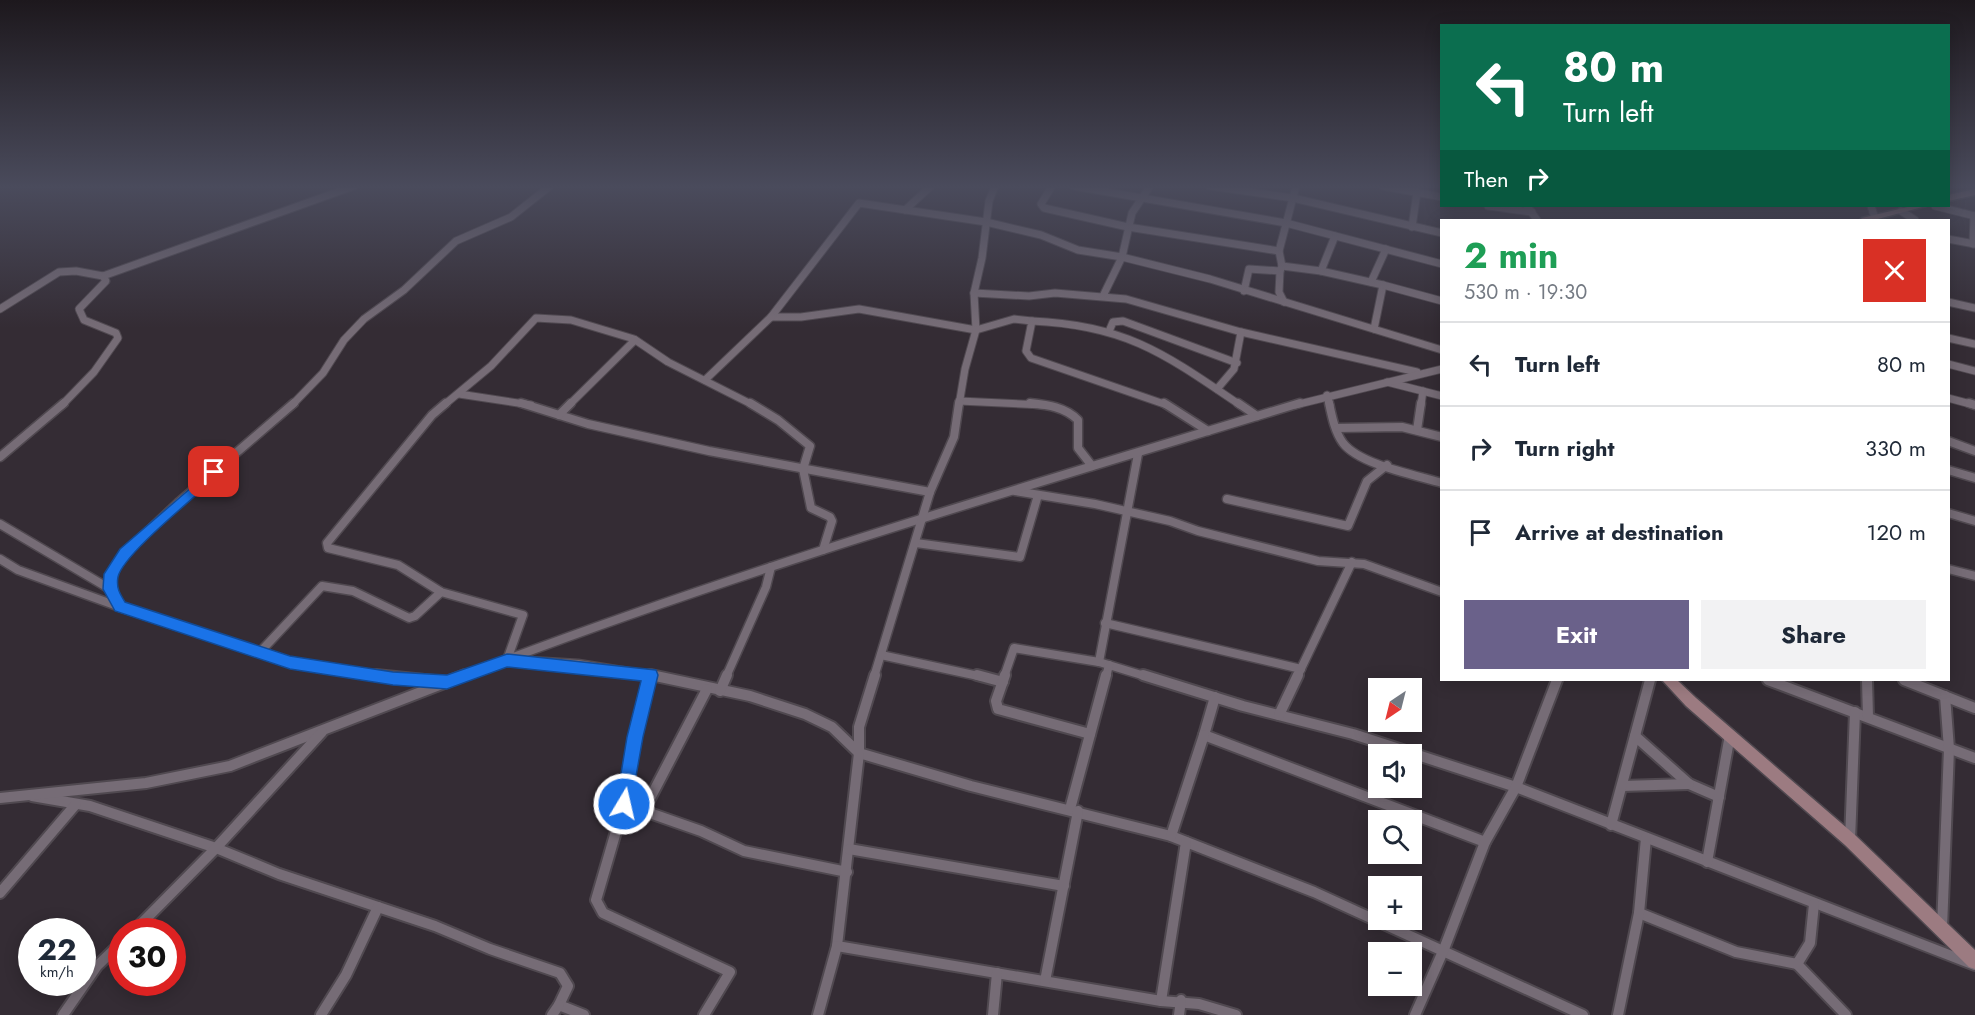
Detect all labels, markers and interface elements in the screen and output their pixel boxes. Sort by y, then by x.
text: 80 m [1563,37,1664,98]
icon: left [1464,48,1542,126]
text: Turn left [1563,93,1653,132]
icon: right [1521,162,1554,195]
text: Then [1464,163,1509,195]
text: 2 min [1464,229,1559,281]
button: close [1863,239,1926,302]
text: 530 m · 19:30 [1464,278,1587,307]
icon: left [1464,348,1497,381]
text: Turn left [1515,348,1600,380]
text: 80 m [1877,348,1926,380]
icon: right [1464,432,1497,465]
text: Turn right [1515,432,1615,464]
text: 330 m [1865,432,1926,464]
pin [188,446,239,497]
icon: arrive [197,455,230,488]
icon: arrive [1464,516,1497,549]
text: Arrive at destination [1515,516,1724,548]
text: 120 m [1867,516,1926,548]
button: Exit [1464,600,1689,669]
button: Share [1701,600,1926,669]
north arrow [1368,678,1422,732]
map controls [1368,678,1422,996]
button: sound [1368,744,1422,798]
position arrow [592,772,656,836]
button: search [1368,810,1422,864]
button: + [1368,876,1422,930]
speed limit sign: 30 [108,918,186,996]
text: 22 [37,928,77,971]
button: − [1368,942,1422,996]
text: km/h [40,961,74,983]

